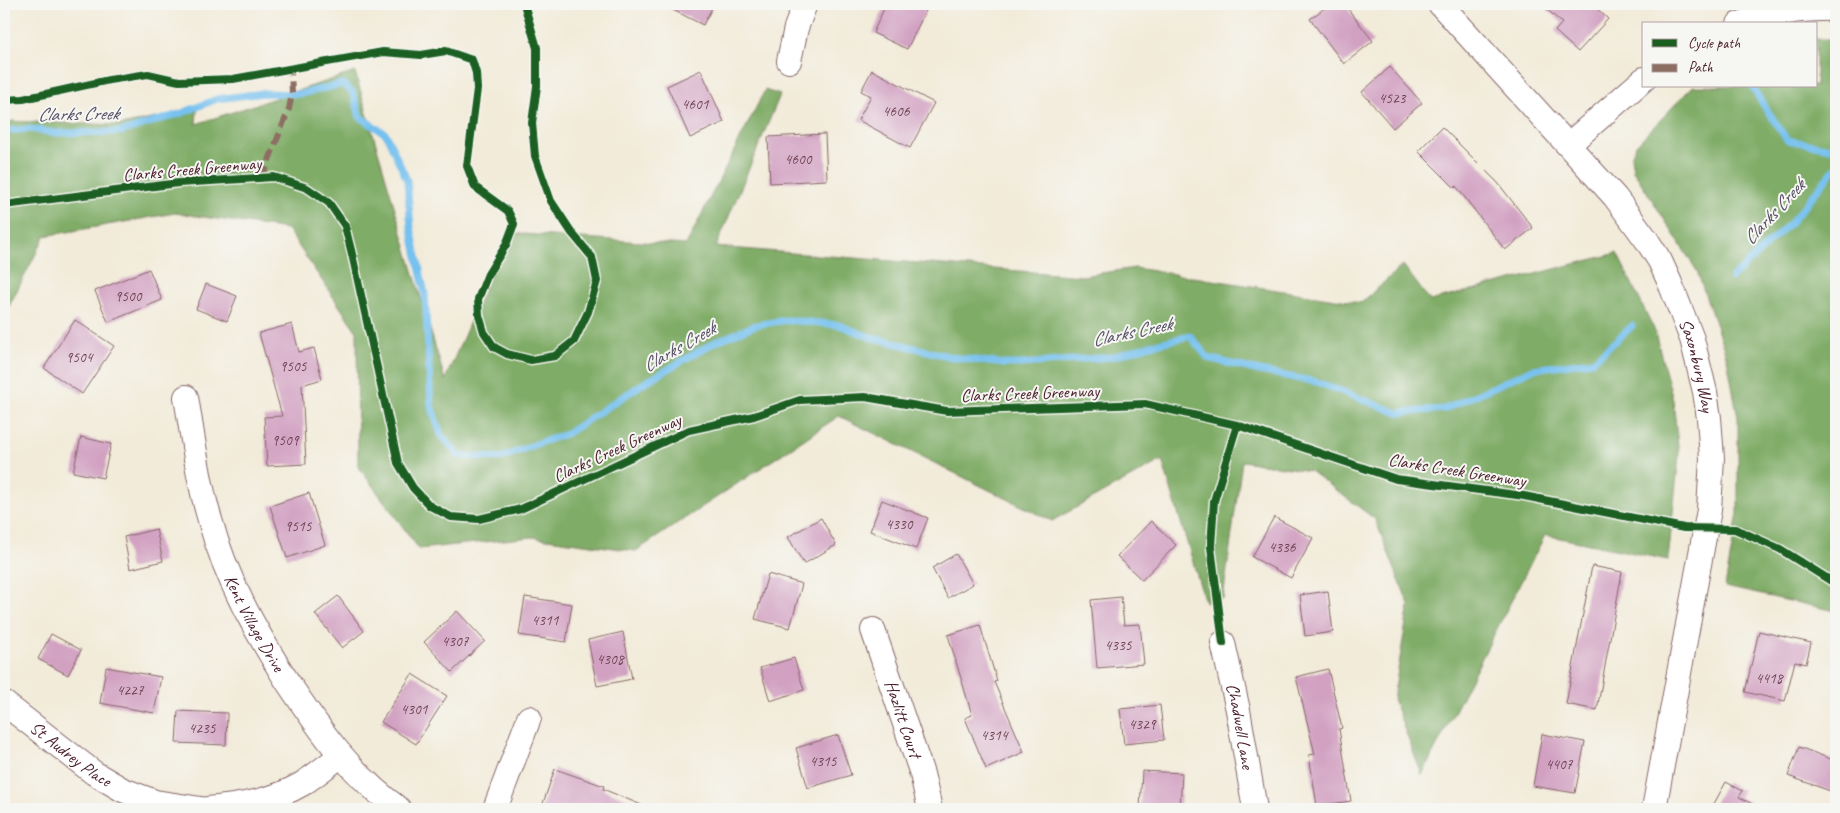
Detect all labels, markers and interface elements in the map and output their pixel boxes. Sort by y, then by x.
legend [1642,22,1818,88]
text: Cycle path [1688,34,1740,53]
text: Path [1688,58,1714,77]
house number: 4523 [1378,89,1407,108]
house number: 4601 [681,95,710,114]
water label: Clarks Creek [38,101,123,127]
house number: 4606 [882,102,911,121]
house number: 4600 [784,150,813,169]
street label: Clarks Creek Greenway [122,152,264,186]
water label: Clarks Creek [1738,171,1813,250]
house number: 9500 [114,287,143,306]
water label: Clarks Creek [1090,311,1178,352]
water label: Clarks Creek [638,314,723,378]
street label: Saxonbury Way [1674,315,1719,415]
house number: 9504 [65,348,94,367]
house number: 9505 [279,357,308,376]
street label: Clarks Creek Greenway [960,380,1101,406]
street label: Clarks Creek Greenway [550,408,686,487]
house number: 9509 [271,431,300,450]
street label: Clarks Creek Greenway [1387,448,1529,492]
house number: 4330 [885,515,914,534]
house number: 9515 [284,517,313,536]
house number: 4336 [1268,538,1297,557]
street label: Kent Village Drive [219,571,290,677]
house number: 4311 [531,611,560,630]
house number: 4307 [441,632,470,651]
house number: 4335 [1104,636,1133,655]
house number: 4308 [596,650,625,669]
house number: 4418 [1755,669,1784,688]
street label: Hazlitt Court [880,677,928,763]
house number: 4227 [116,681,145,700]
street label: Chadwell Lane [1221,681,1259,772]
house number: 4301 [400,700,429,719]
house number: 4329 [1128,715,1157,734]
street label: St Audrey Place [26,716,116,792]
house number: 4235 [188,719,217,738]
house number: 4314 [980,726,1009,745]
house number: 4315 [809,752,838,771]
house number: 4407 [1545,755,1574,774]

